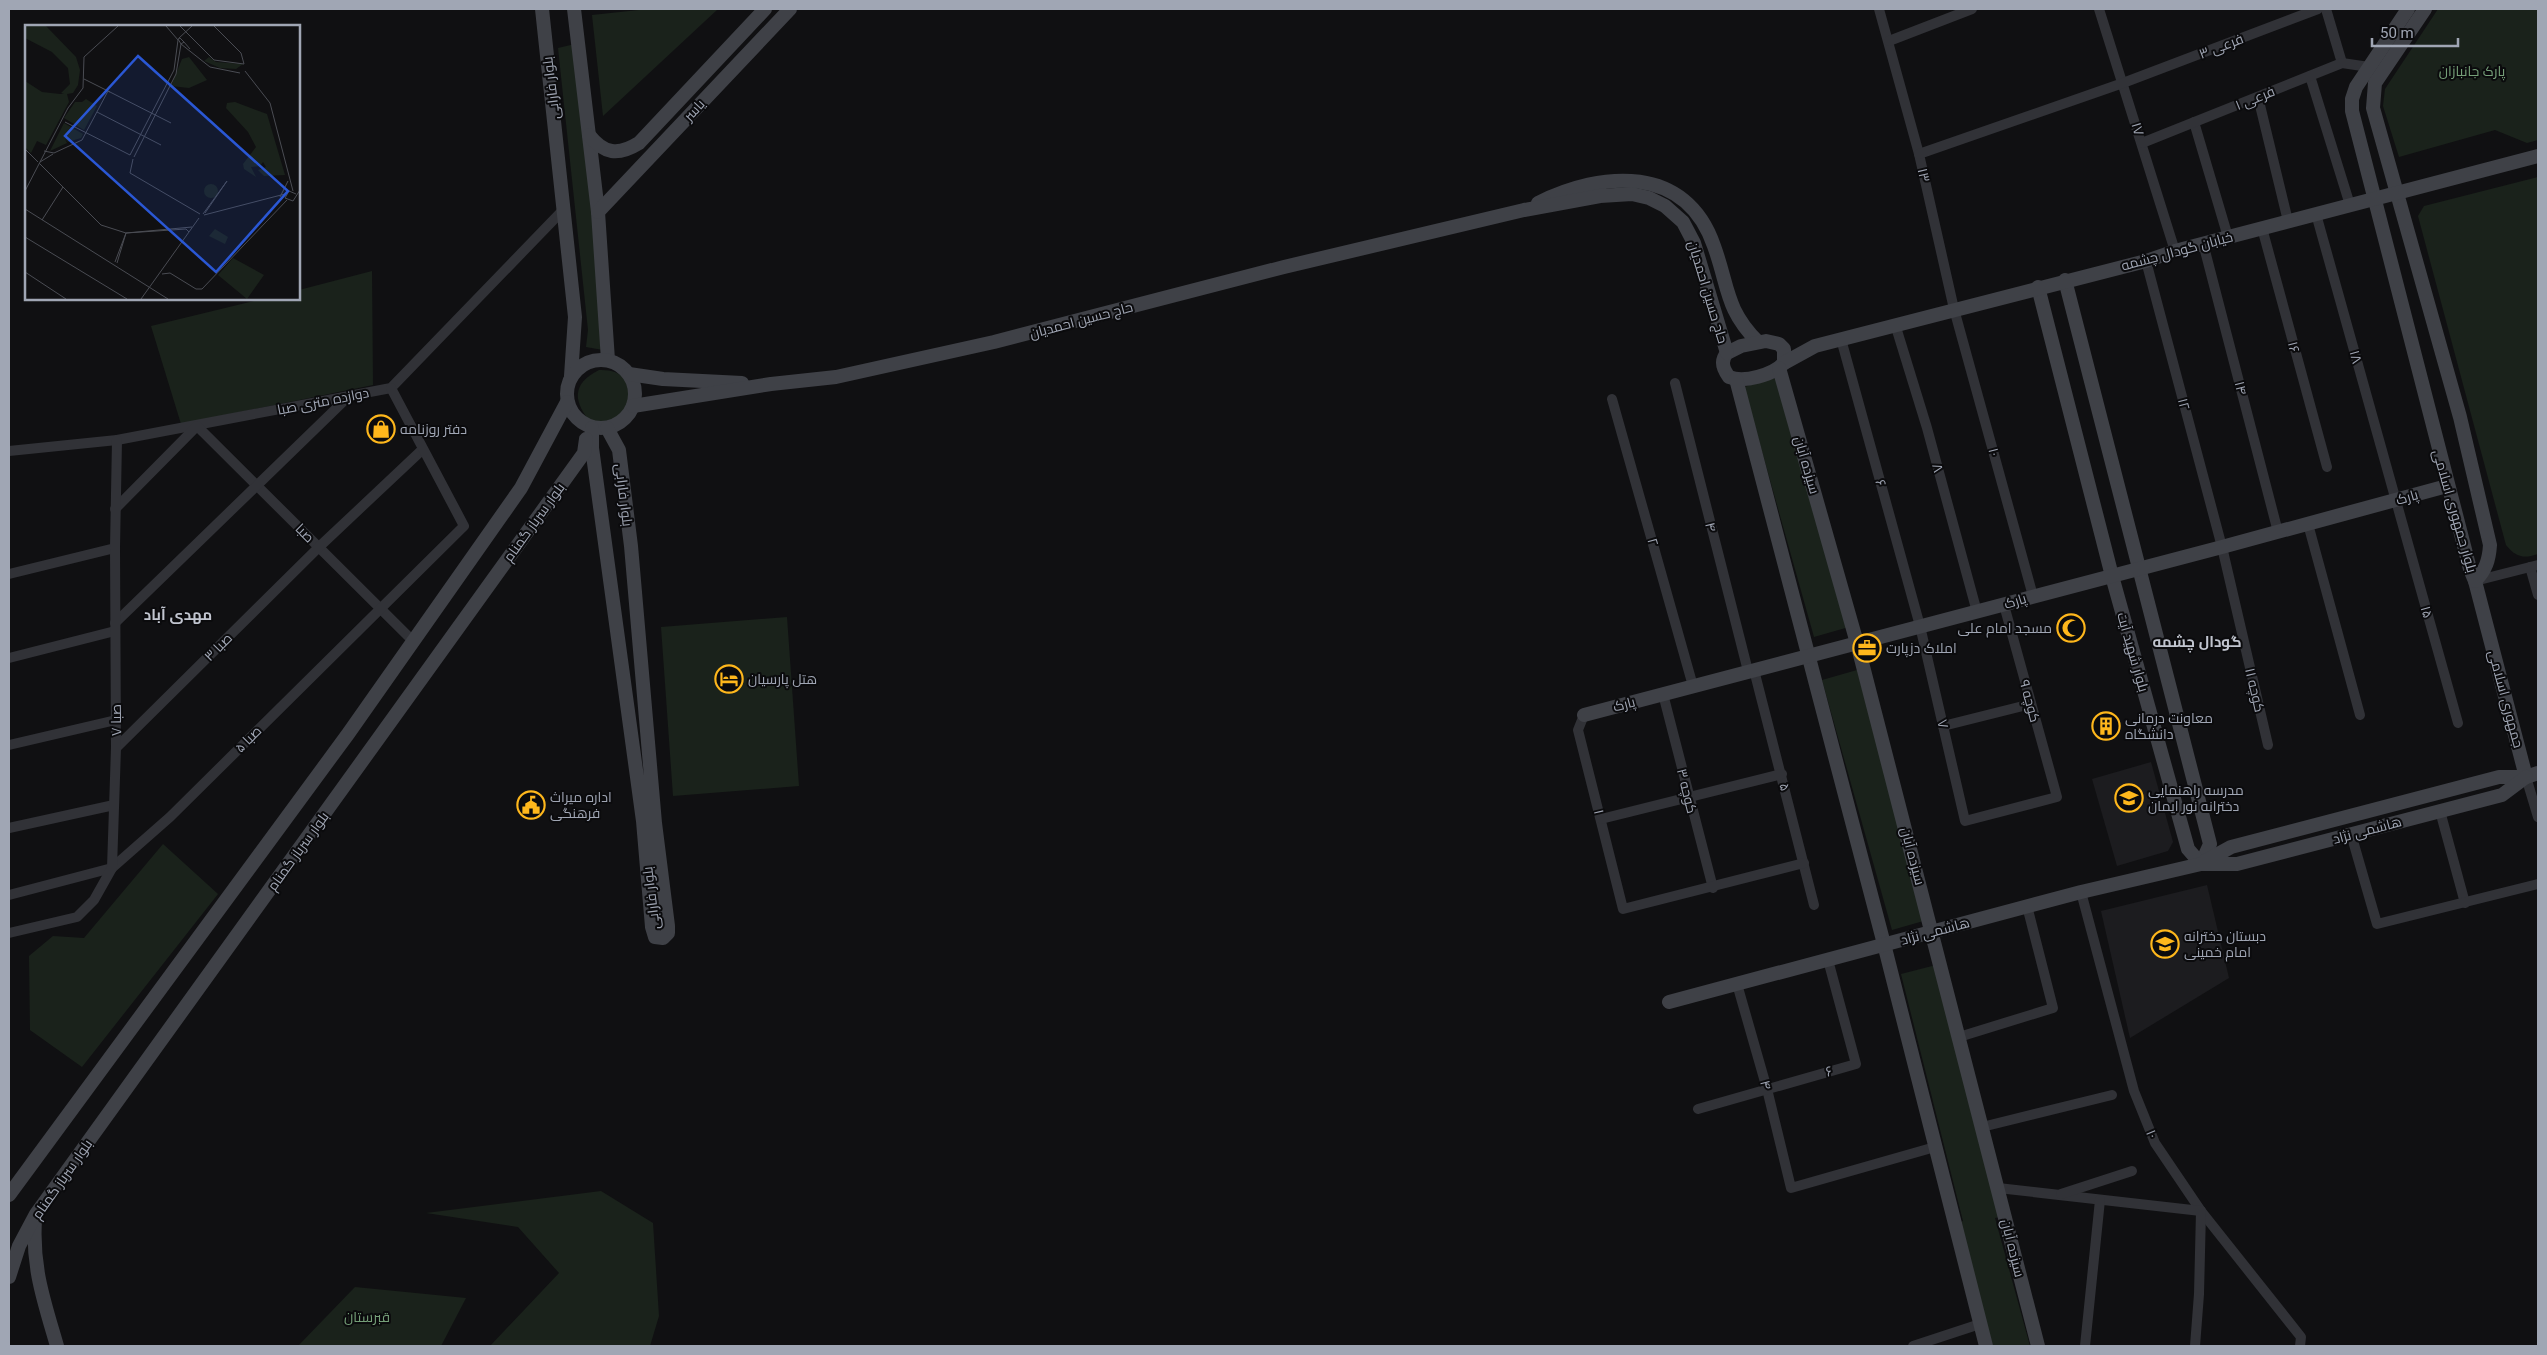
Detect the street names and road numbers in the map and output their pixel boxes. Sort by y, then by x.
street label: فرعی ۳ [2197,30,2245,62]
street label: بلوار فارابی [539,56,563,120]
street label: فرعی ۱ [2233,83,2277,113]
street label: یاسر [679,96,708,125]
street label: ۱۷ [2128,120,2148,138]
street label: ۱۳ [1915,166,1933,184]
street label: خیابان گودال چشمه [2119,228,2235,276]
street label: حاج حسین احمدیان [1684,239,1731,345]
street label: حاج حسین احمدیان [1028,299,1135,342]
street label: ۱۶ [2285,340,2303,354]
street label: ۱۸ [2347,349,2366,366]
street label: ۱۴ [2232,379,2250,397]
street label: دوازده متری صبا [276,384,370,418]
street label: ۱۲ [2175,396,2193,412]
street label: سیزده آبان [1791,434,1823,496]
street label: ۱۰ [1985,446,2003,458]
street label: بلوار جمهوری اسلامی [2430,448,2480,574]
street label: ۸ [1929,462,1947,475]
street label: بلوار فارابی [612,463,636,527]
street label: ۶ [1872,478,1890,488]
street label: بلوار سرباز گمنام [500,479,570,566]
street label: پارک [2394,486,2421,510]
street label: صبا [292,520,318,546]
street label: ۴ [1702,521,1720,533]
street label: ۲ [1644,536,1662,548]
street label: پارک [2002,590,2029,614]
street label: ۱۵ [2418,604,2436,620]
street label: بلوار شهید آیت [2114,610,2152,694]
street label: صبا ۳ [201,630,235,664]
street label: جمهوری اسلامی [2485,648,2527,750]
street label: کوچه ۱۱ [2240,666,2268,714]
street label: کوچه ۹ [2015,678,2043,725]
street label: پارک [1611,693,1638,717]
street label: صبا ۷ [108,704,124,736]
street label: ۷ [1934,718,1952,730]
street label: صبا ۵ [231,722,265,756]
street label: کوچه ۳ [1672,767,1700,816]
street label: ۵ [1776,781,1794,793]
street label: بلوار سرباز گمنام [264,808,334,895]
street label: ۱ [1591,808,1607,816]
street label: هاشمی نژاد [2331,813,2403,847]
street label: سیزده آبان [1898,825,1928,887]
street label: بلوار فارابی [639,866,663,930]
street label: هاشمی نژاد [1899,914,1971,948]
street label: ۶ [1824,1062,1834,1080]
street label: ۴ [1757,1078,1775,1092]
street label: ۱۰ [2143,1127,2161,1141]
street label: بلوار سرباز گمنام [29,1136,97,1223]
street label: سیزده آبان [1998,1217,2028,1279]

